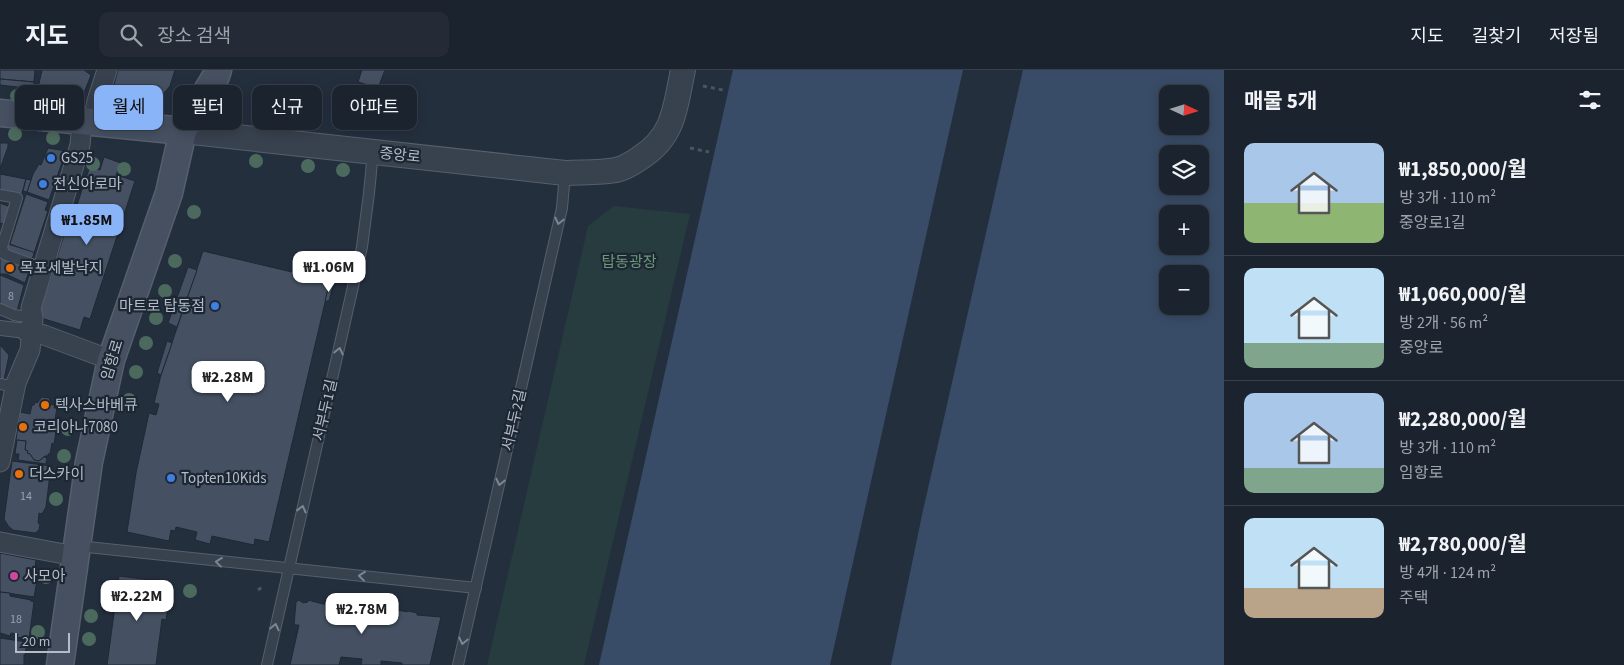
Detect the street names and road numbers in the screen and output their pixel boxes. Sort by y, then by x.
street label: 중앙로 [378,143,422,168]
street label: 임항로 [96,337,129,383]
street label: 서부두1길 [308,377,343,443]
street label: 서부두2길 [497,387,532,453]

